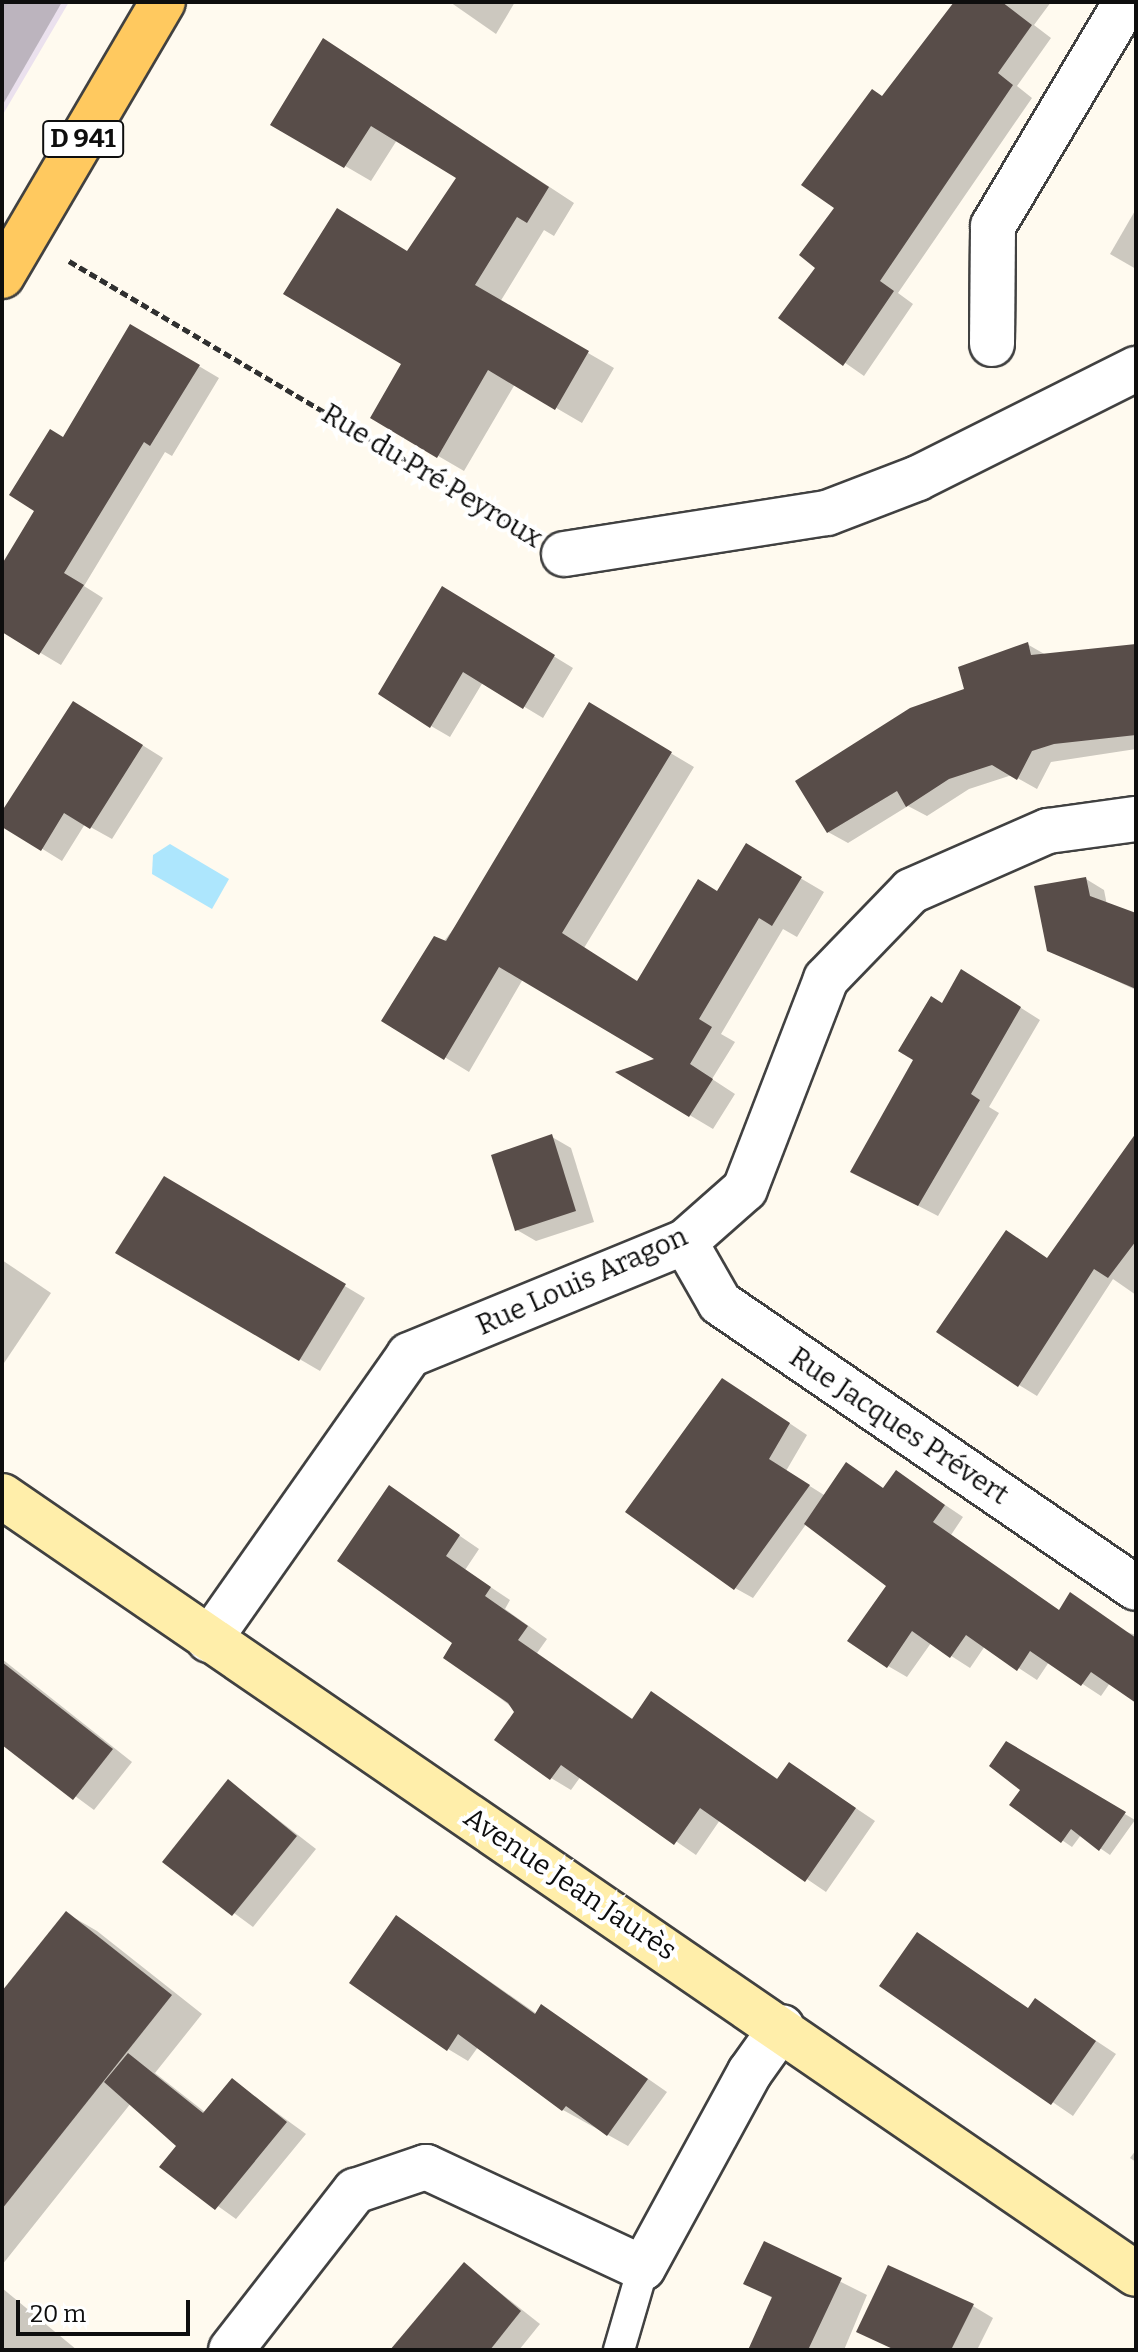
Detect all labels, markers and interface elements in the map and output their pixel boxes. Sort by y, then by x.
road number: D 941 [41,117,125,161]
street label: Rue du Pré Peyroux [316,397,548,555]
street label: Rue Louis Aragon [471,1219,693,1343]
street label: Rue Jacques Prévert [783,1340,1015,1512]
street label: Avenue Jean Jaurès [458,1801,682,1967]
scale bar [20,2284,194,2334]
text: 20 m [30,2300,86,2328]

